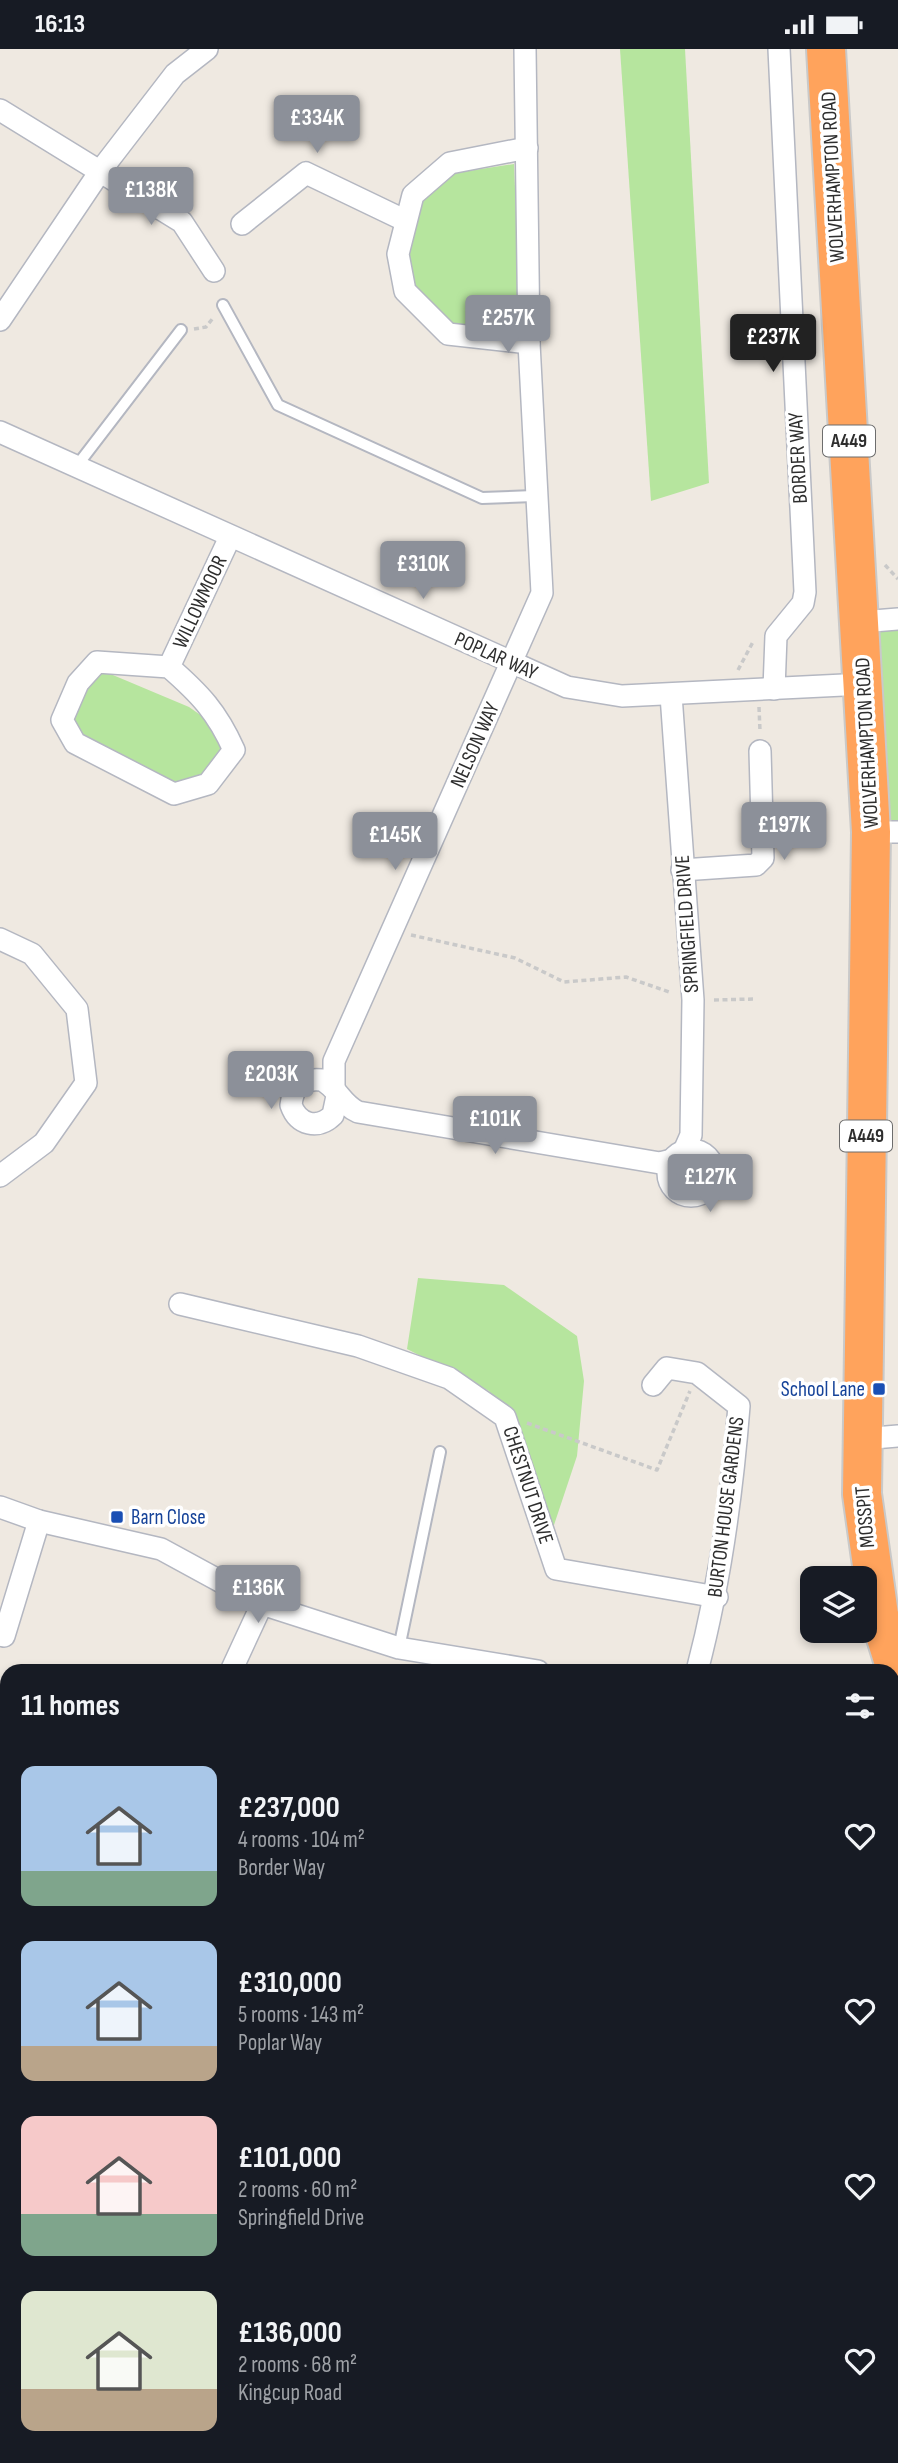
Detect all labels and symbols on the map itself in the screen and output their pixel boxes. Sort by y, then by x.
street label: WOLVERHAMPTON ROAD [816,91,850,263]
pin: £334K [268,95,366,155]
pin: £138K [102,167,200,227]
pin: £257K [459,295,557,355]
pin: £237K [724,315,822,374]
street label: BORDER WAY [783,411,813,504]
road number: A449 [823,425,875,457]
pin: £310K [374,541,472,601]
street label: WILLOWMOOR [168,551,233,653]
street label: POPLAR WAY [451,627,542,685]
street label: WOLVERHAMPTON ROAD [850,657,884,829]
street label: NELSON WAY [445,698,505,791]
pin: £197K [735,803,833,862]
pin: £145K [346,813,444,872]
street label: SPRINGFIELD DRIVE [670,854,704,994]
pin: £203K [222,1051,320,1111]
pin: £101K [446,1097,544,1156]
road number: A449 [840,1121,892,1151]
pin: £127K [661,1155,759,1214]
place label: School Lane [781,1377,865,1402]
marker: School Lane [871,1381,887,1397]
street label: BURTON HOUSE GARDENS [703,1415,749,1599]
street label: CHESTNUT DRIVE [497,1423,559,1547]
street label: MOSSPIT [850,1485,880,1549]
place label: Barn Close [131,1505,206,1530]
marker: Barn Close [109,1509,125,1525]
pin: £136K [209,1565,307,1625]

